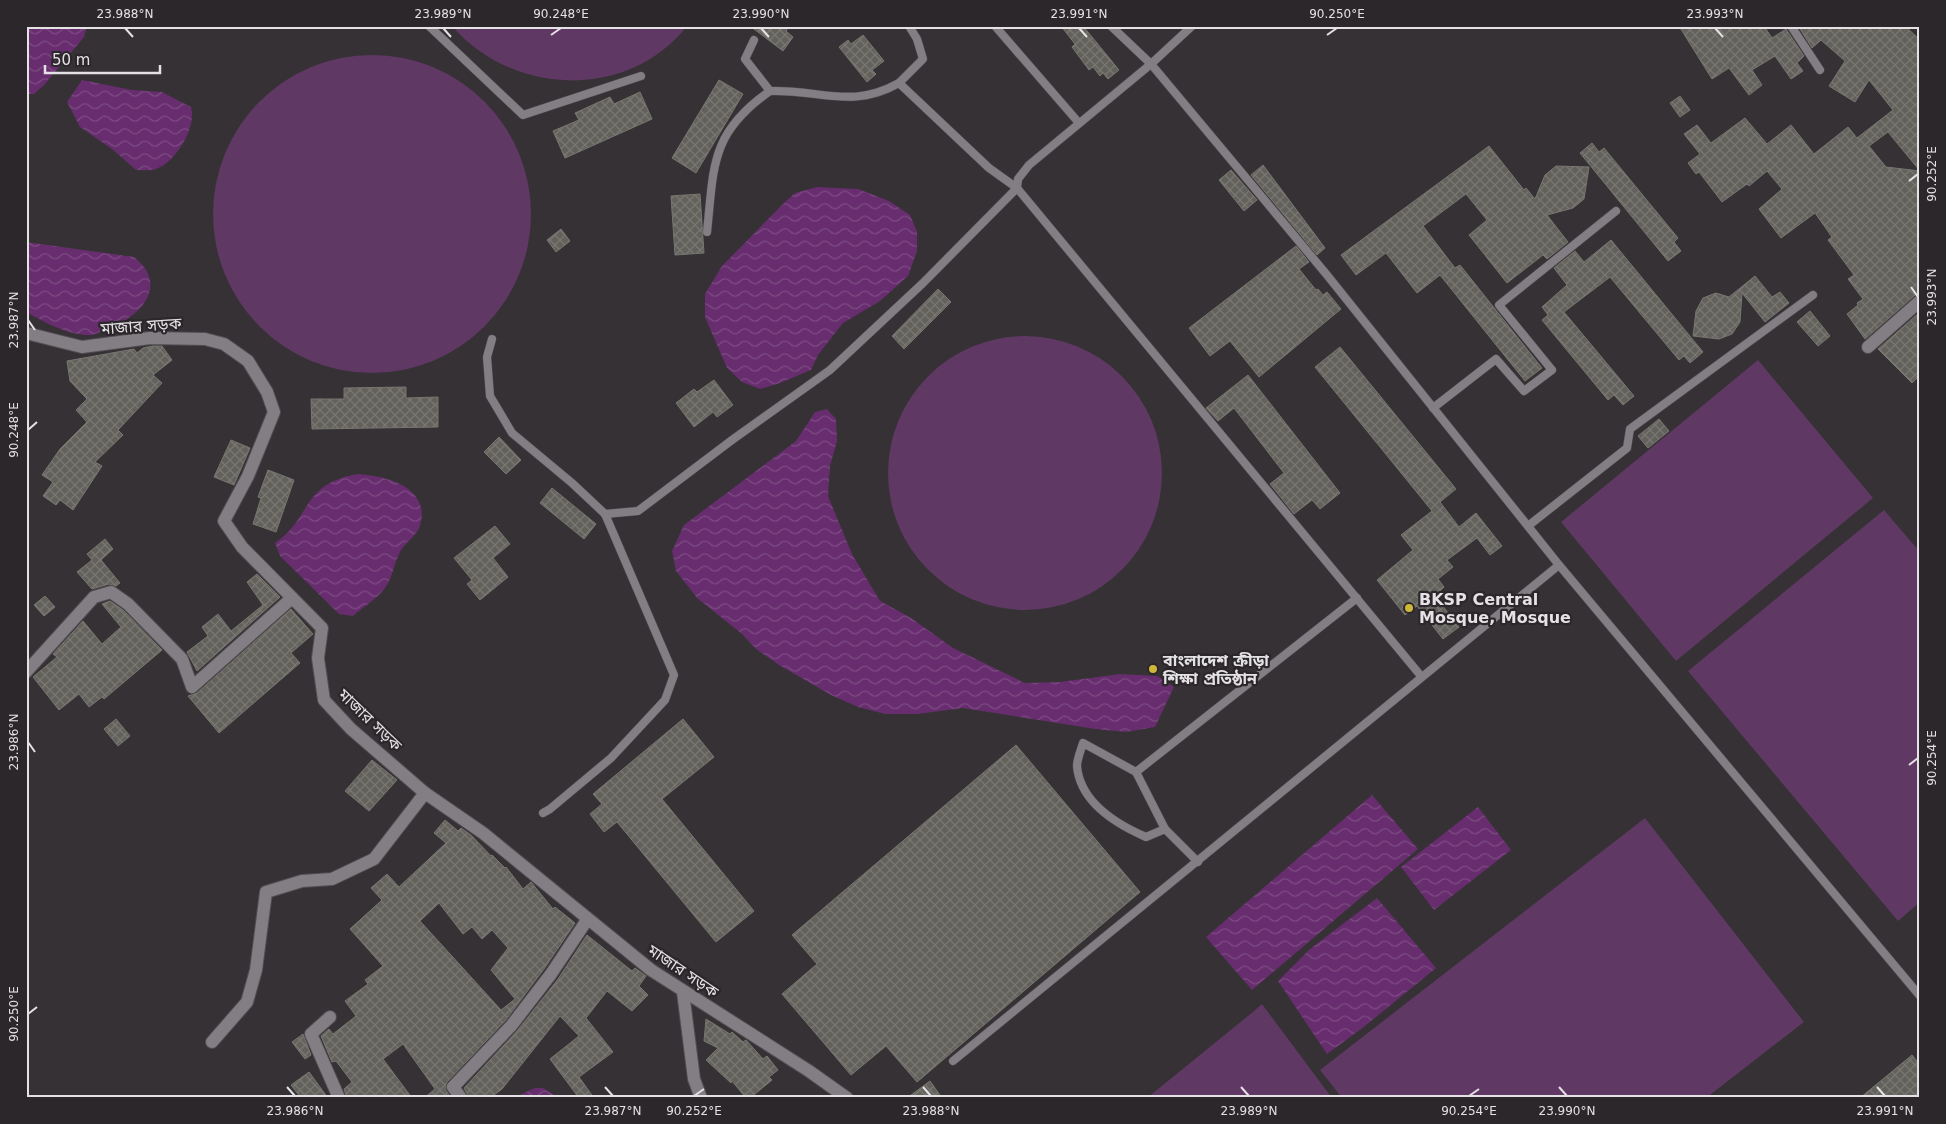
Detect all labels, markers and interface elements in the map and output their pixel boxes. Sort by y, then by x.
text: 23.988°N [97,7,153,21]
text: 23.989°N [415,7,471,21]
text: 90.248°E [533,7,589,21]
text: 23.990°N [733,7,789,21]
text: 23.991°N [1051,7,1107,21]
text: 90.250°E [1309,7,1365,21]
text: 23.993°N [1687,7,1743,21]
scale bar [45,42,160,74]
text: 50 m [52,51,90,69]
text: 90.252°E [1925,146,1939,202]
text: 23.993°N [1925,269,1939,325]
text: 23.987°N [7,292,21,348]
street label: মাজার সড়ক [99,314,183,338]
text: 90.248°E [7,402,21,458]
place label: BKSP Central Mosque, Mosque [1419,590,1571,627]
marker: BKSP Central Mosque, Mosque [1403,602,1415,614]
place label: বাংলাদেশ ক্রীড়া শিক্ষা প্রতিষ্ঠান [1162,651,1269,688]
marker: বাংলাদেশ ক্রীড়া শিক্ষা প্রতিষ্ঠান [1147,663,1159,675]
street label: মাজার সড়ক [334,684,407,756]
text: 23.986°N [7,714,21,770]
text: 90.254°E [1925,730,1939,786]
street label: মাজার সড়ক [643,940,723,1002]
text: 90.250°E [7,986,21,1042]
text: 23.986°N [267,1104,323,1118]
text: 23.987°N [585,1104,641,1118]
text: 90.252°E [666,1104,722,1118]
text: 23.988°N [903,1104,959,1118]
text: 23.989°N [1221,1104,1277,1118]
text: 90.254°E [1441,1104,1497,1118]
text: 23.990°N [1539,1104,1595,1118]
text: 23.991°N [1857,1104,1913,1118]

